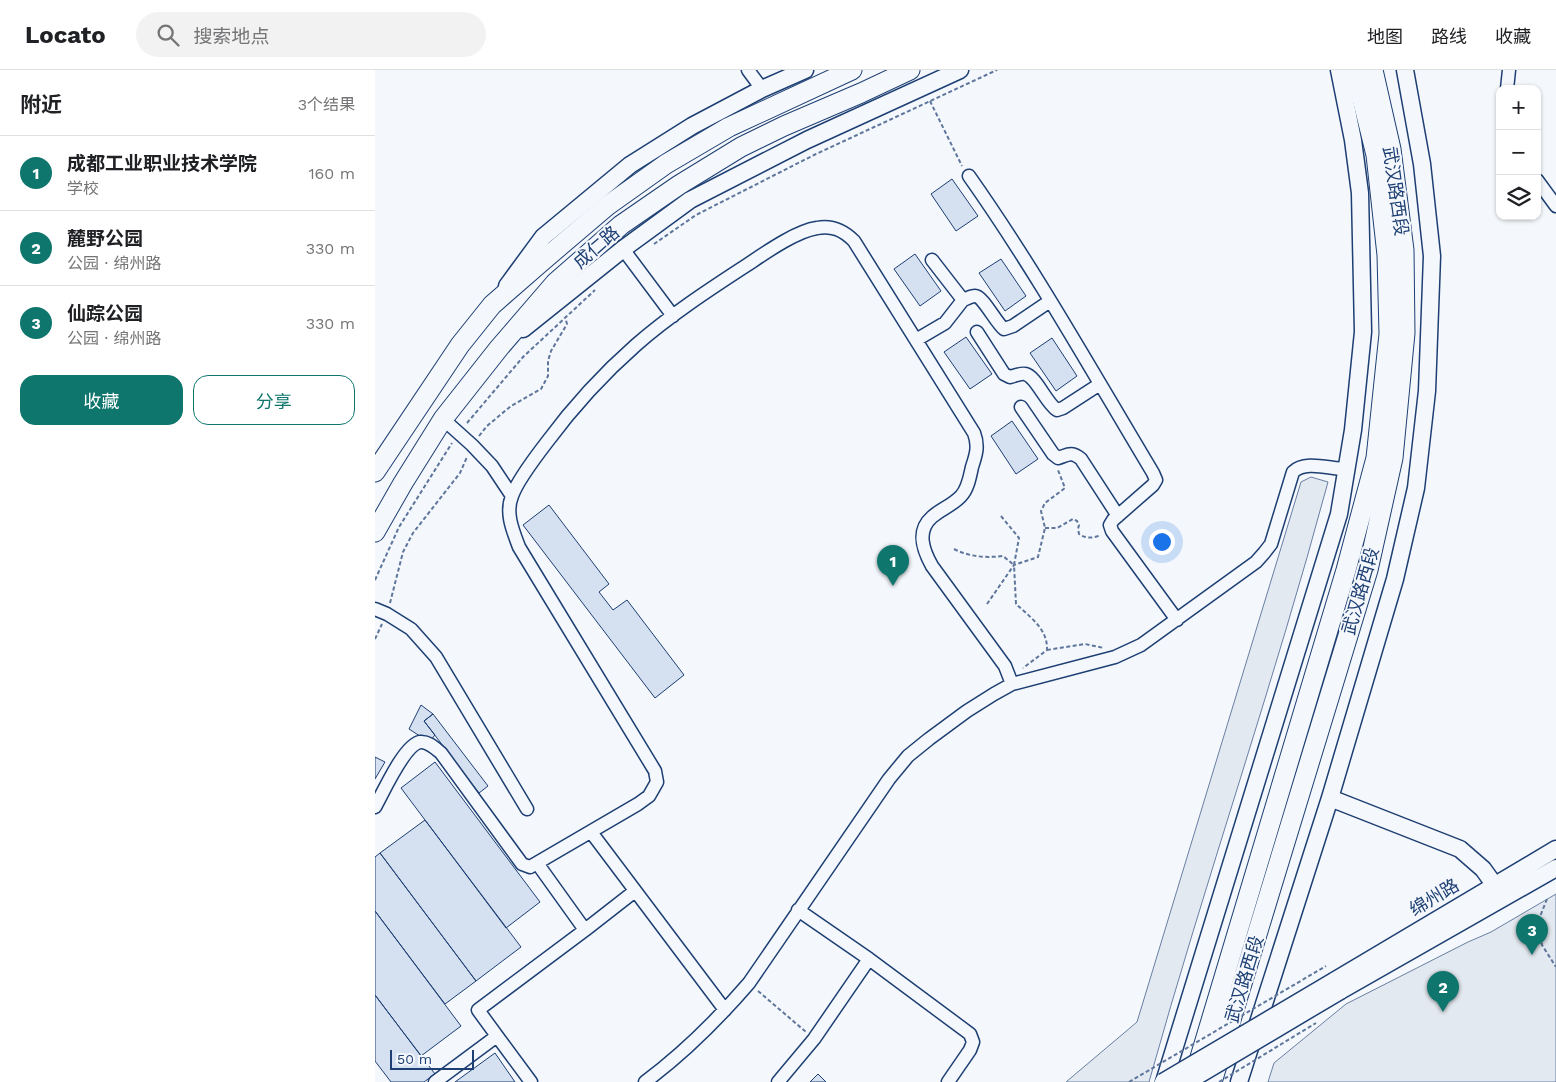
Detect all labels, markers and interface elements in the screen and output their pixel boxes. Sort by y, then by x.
search box [136,12,486,57]
text: Locato [25,21,106,49]
icon: search [154,21,182,49]
text: 搜索地点 [194,25,270,48]
text: 地图 [1367,26,1403,47]
text: 路线 [1431,26,1467,47]
text: 收藏 [1495,26,1531,47]
map controls [1496,85,1541,220]
button: + [1496,85,1541,130]
text: 附近 [20,92,62,117]
text: 3个结果 [298,95,355,114]
button: − [1496,130,1541,175]
street label: 武汉路西段 [1379,145,1413,237]
text: 成都工业职业技术学院 [67,152,257,175]
text: 1 [33,164,39,183]
text: 160 m [308,164,355,183]
button: layers [1496,175,1541,220]
text: 学校 [67,179,99,198]
street label: 成仁路 [569,221,623,273]
text: 麓野公园 [67,227,143,250]
text: 2 [31,239,41,258]
text: 330 m [306,239,355,258]
text: 公园 · 绵州路 [67,254,162,273]
text: 仙踪公园 [67,302,143,325]
text: 3 [31,314,41,333]
text: 330 m [306,314,355,333]
text: 公园 · 绵州路 [67,329,162,348]
button: 收藏 [20,375,183,425]
button: 分享 [193,375,355,425]
your location [1149,529,1175,555]
pin: 1 [877,545,909,586]
street label: 武汉路西段 [1338,545,1382,637]
street label: 绵州路 [1405,874,1463,920]
pin: 3 [1516,914,1548,955]
street label: 武汉路西段 [1221,933,1267,1025]
pin: 2 [1427,971,1459,1012]
scale bar [390,1047,474,1070]
text: 50 m [397,1051,432,1067]

